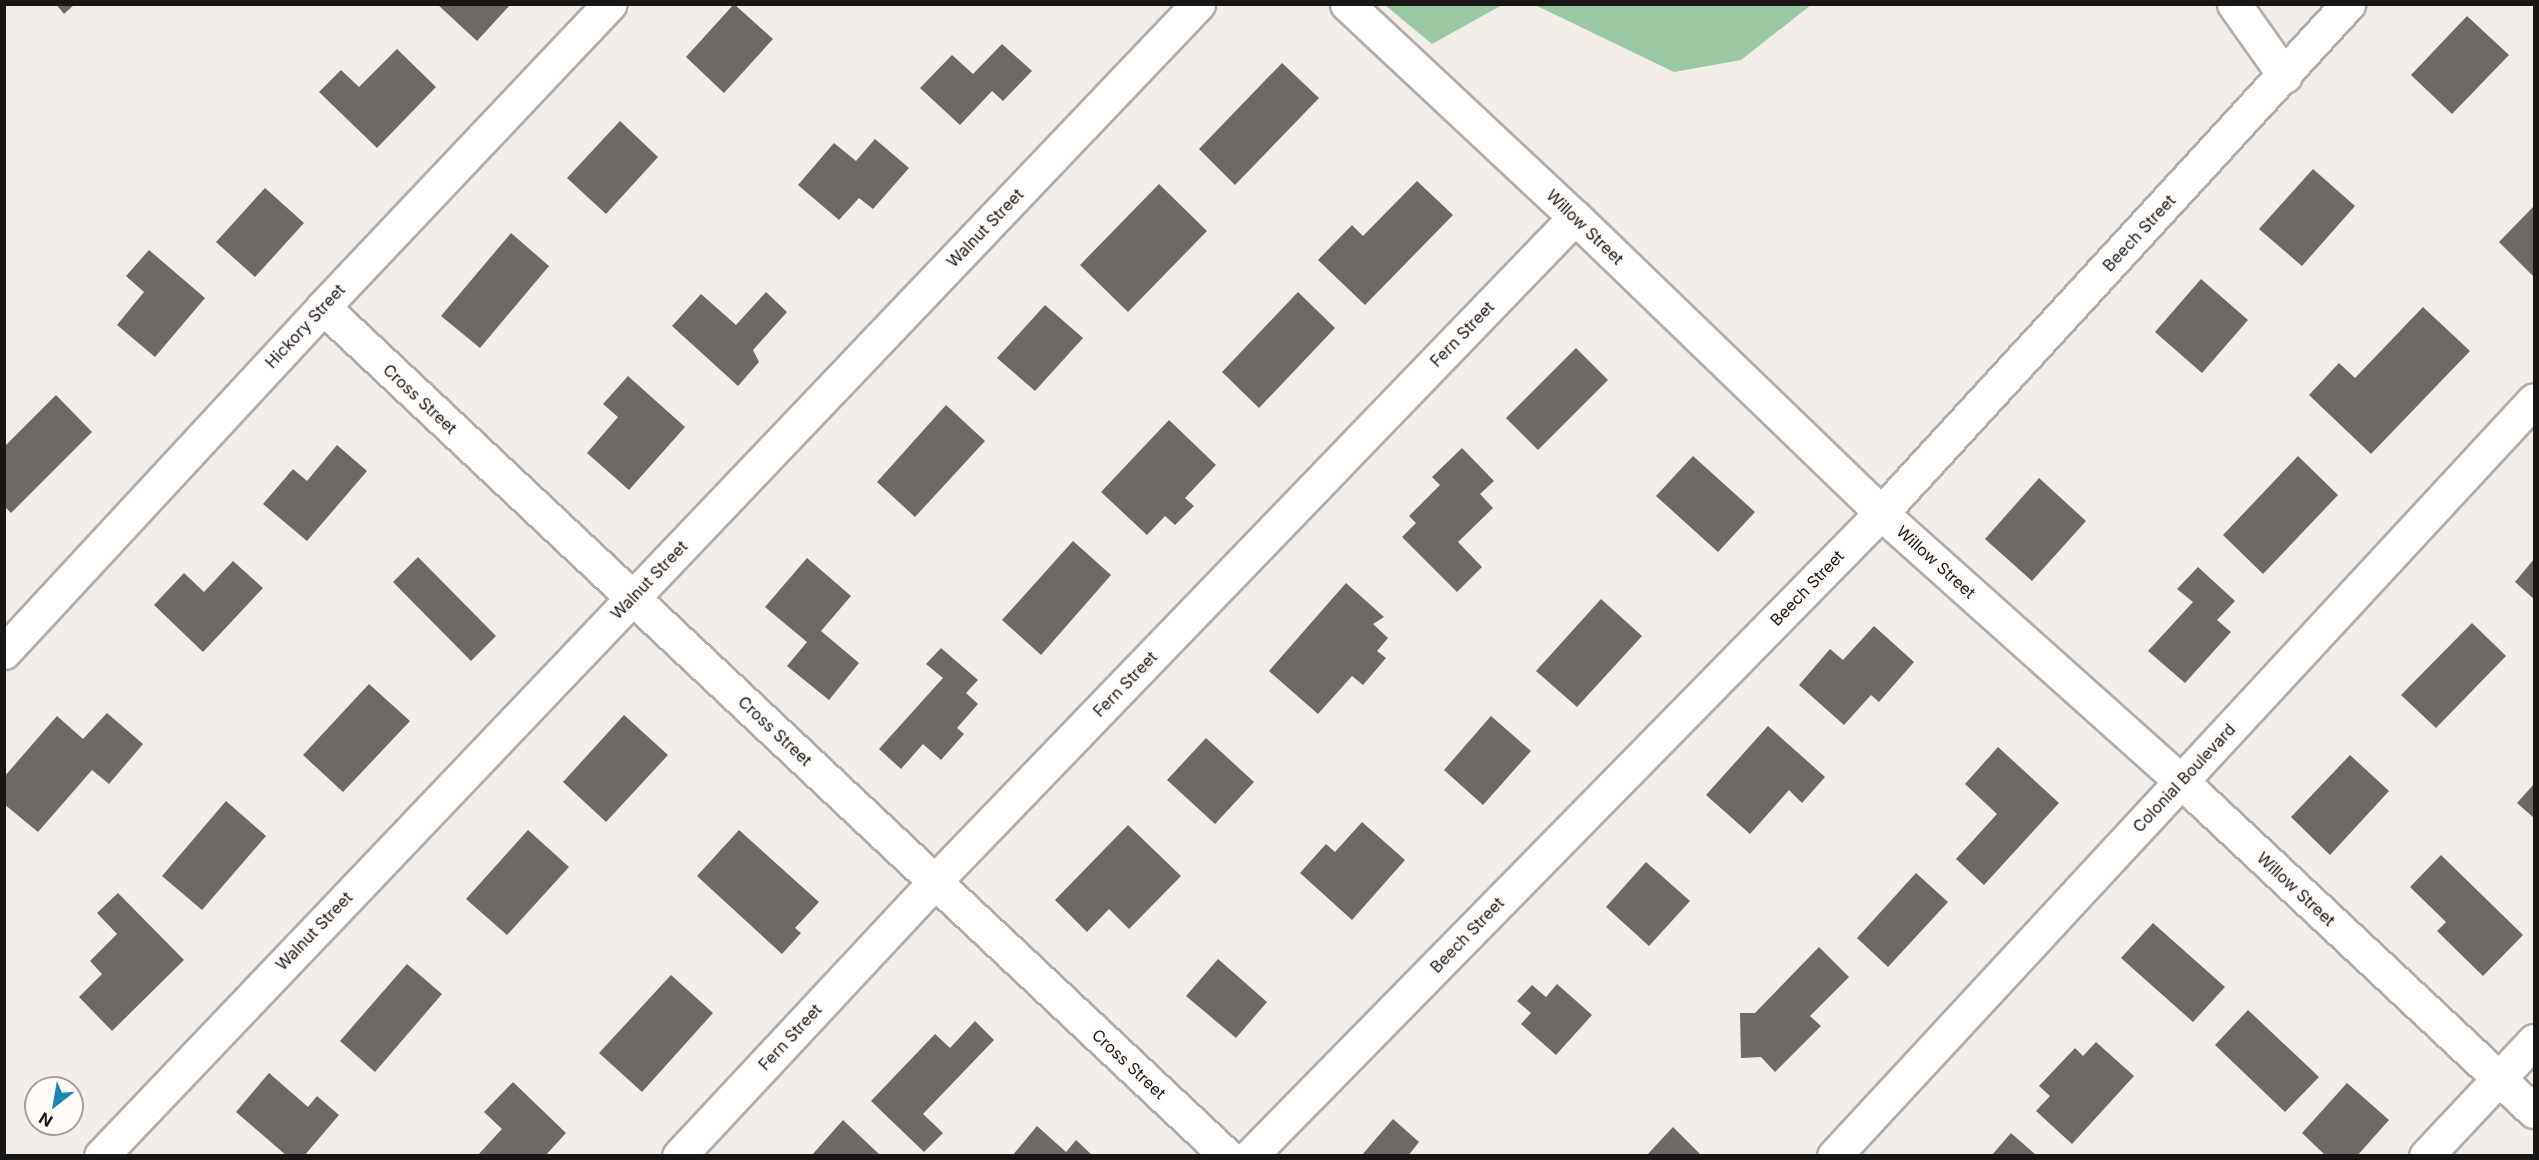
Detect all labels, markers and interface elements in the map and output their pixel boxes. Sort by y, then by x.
street label: Walnut Street [943,185,1027,271]
street label: Willow Street [1543,186,1627,268]
street label: Beech Street [2099,191,2179,275]
street label: Hickory Street [261,280,349,372]
street label: Fern Street [1426,297,1498,371]
street label: Cross Street [379,360,461,438]
street label: Willow Street [1893,522,1979,602]
street label: Walnut Street [607,537,691,623]
street label: Beech Street [1766,546,1848,630]
street label: Fern Street [1089,647,1161,721]
street label: Cross Street [734,692,816,770]
street label: Colonial Boulevard [2129,720,2239,836]
street label: Willow Street [2253,848,2339,930]
street label: Walnut Street [272,888,356,974]
street label: Beech Street [1426,893,1508,977]
street label: Fern Street [755,1000,825,1074]
street label: Cross Street [1088,1025,1170,1103]
north arrow [24,1076,84,1136]
text: N [35,1108,56,1131]

